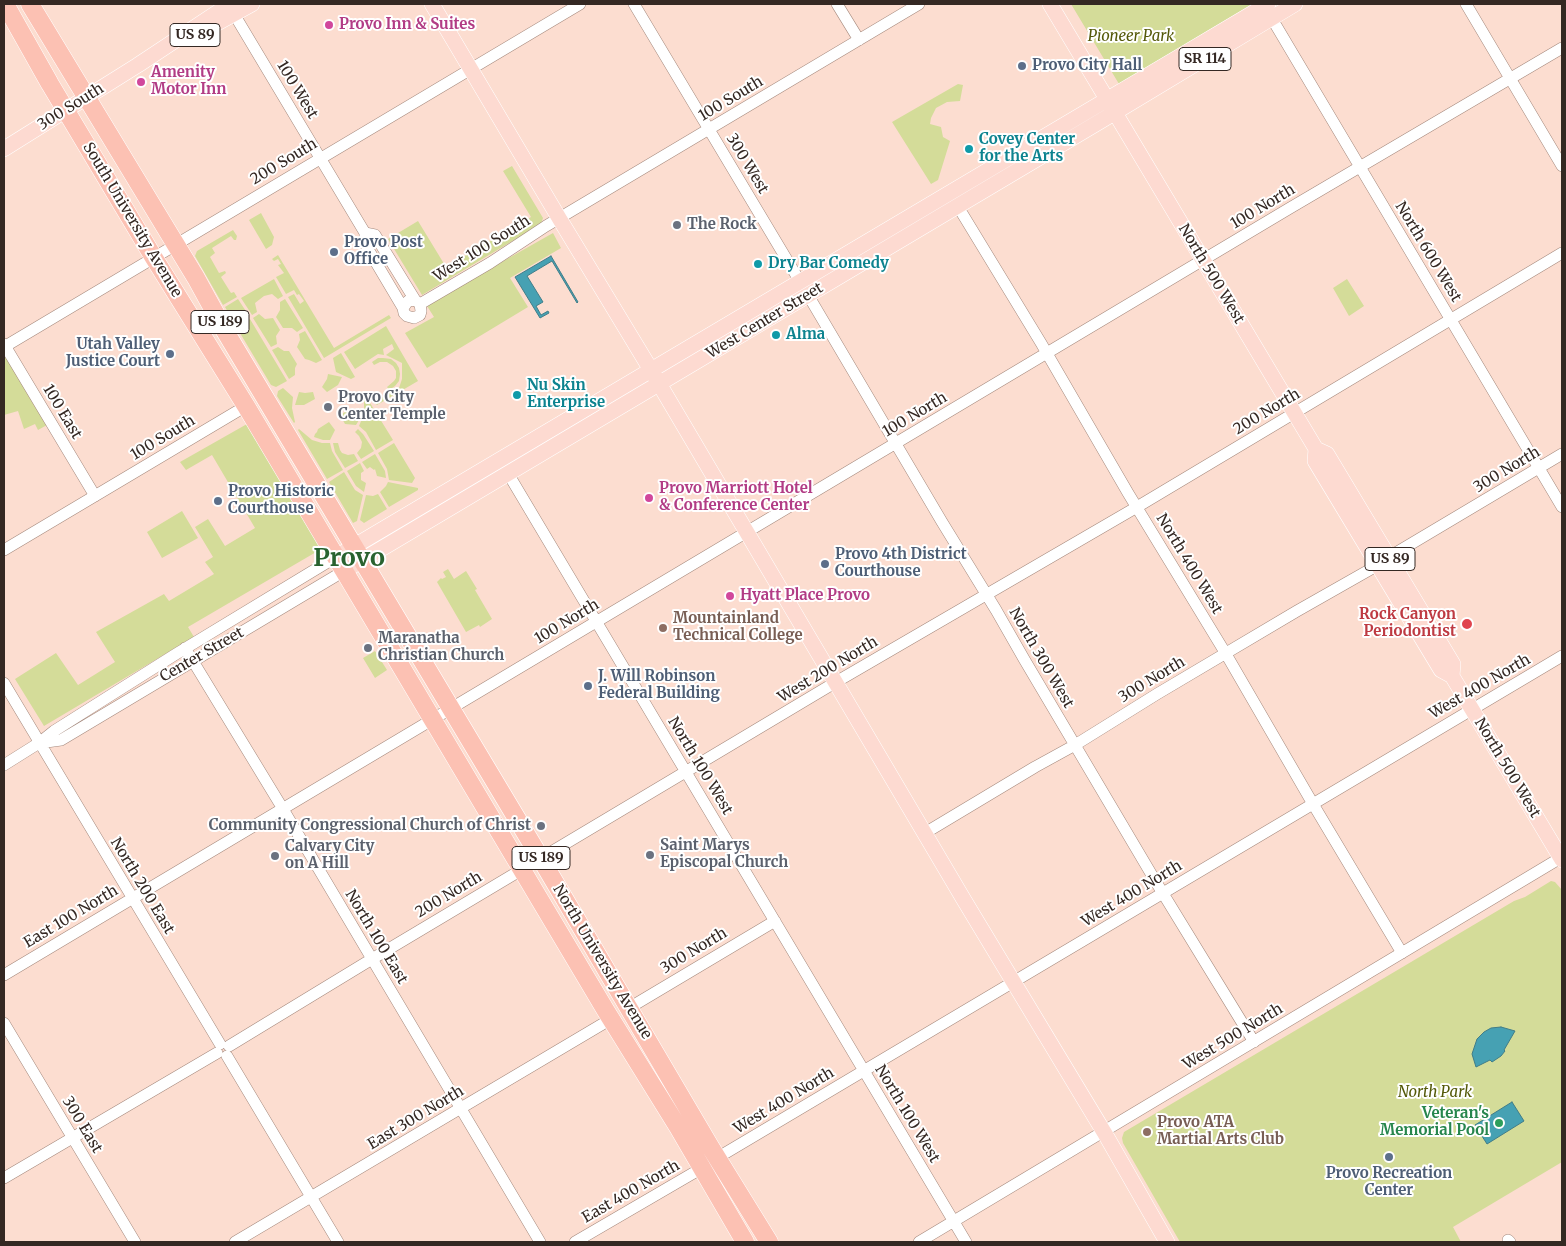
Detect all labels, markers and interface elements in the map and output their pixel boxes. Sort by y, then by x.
place label: Provo Inn & Suites [339,16,475,34]
marker: Provo Inn & Suites [323,19,335,31]
road number: US 89 [170,24,220,46]
park label: Pioneer Park [1088,28,1174,46]
road number: SR 114 [1179,48,1231,70]
place label: Provo City Hall [1032,57,1142,75]
street label: 100 West [273,58,321,122]
marker: Provo City Hall [1016,60,1028,72]
place label: Amenity Motor Inn [151,64,226,99]
street label: 100 South [696,73,766,125]
marker: Amenity Motor Inn [135,76,147,88]
street label: 300 South [35,80,107,134]
street label: 300 West [722,131,772,197]
place label: Covey Center for the Arts [979,131,1075,166]
street label: 200 South [247,135,321,189]
street label: South University Avenue [79,139,185,301]
marker: Covey Center for the Arts [963,143,975,155]
street label: 100 North [1228,181,1298,233]
street label: North 600 West [1391,199,1465,305]
street label: West 100 South [430,212,534,286]
place label: The Rock [687,216,757,234]
marker: The Rock [671,219,683,231]
street label: North 500 West [1174,221,1248,327]
place label: Provo Post Office [344,234,423,269]
marker: Provo Post Office [328,246,340,258]
place label: Dry Bar Comedy [768,255,889,273]
marker: Dry Bar Comedy [752,258,764,270]
street label: West Center Street [703,279,827,363]
road number: US 189 [191,311,249,334]
place label: Alma [786,326,825,344]
marker: Alma [770,329,782,341]
place label: Utah Valley Justice Court [66,336,160,371]
marker: Utah Valley Justice Court [164,348,176,360]
place label: Nu Skin Enterprise [527,377,605,412]
street label: 100 East [39,381,85,443]
street label: 200 North [1231,385,1303,439]
place label: Provo City Center Temple [338,389,446,424]
marker: Nu Skin Enterprise [511,389,523,401]
street label: 100 North [880,389,950,441]
marker: Provo City Center Temple [322,401,334,413]
street label: 100 South [128,412,198,464]
street label: 300 North [1471,443,1543,497]
place label: Provo Marriott Hotel & Conference Center [659,480,813,515]
place label: Provo Historic Courthouse [228,483,334,518]
marker: Provo Marriott Hotel & Conference Center [643,492,655,504]
marker: Provo Historic Courthouse [212,495,224,507]
street label: North 400 West [1152,511,1226,617]
district label: Provo [313,544,385,574]
place label: Provo 4th District Courthouse [835,546,967,581]
road number: US 89 [1365,548,1415,570]
marker: Provo 4th District Courthouse [819,558,831,570]
place label: Hyatt Place Provo [740,587,870,605]
marker: Hyatt Place Provo [724,590,736,602]
street label: 100 North [532,596,602,648]
street label: North 300 West [1005,605,1077,711]
place label: Rock Canyon Periodontist [1359,606,1456,641]
place label: Mountainland Technical College [673,610,803,645]
marker: Rock Canyon Periodontist [1460,617,1474,631]
marker: Mountainland Technical College [657,622,669,634]
street label: Center Street [157,624,247,686]
place label: Maranatha Christian Church [378,630,504,665]
street label: West 200 North [775,633,881,707]
marker: Maranatha Christian Church [362,642,374,654]
street label: West 400 North [1426,651,1534,723]
street label: 300 North [1116,653,1188,707]
place label: J. Will Robinson Federal Building [598,668,720,703]
marker: J. Will Robinson Federal Building [582,680,594,692]
street label: North 100 West [664,714,736,818]
street label: North 500 West [1470,715,1544,821]
place label: Community Congressional Church of Christ [209,817,531,835]
marker: Community Congressional Church of Christ [535,820,547,832]
street label: North 200 East [106,835,178,937]
place label: Saint Marys Episcopal Church [660,837,788,872]
place label: Calvary City on A Hill [285,838,375,873]
road number: US 189 [512,846,570,870]
marker: Saint Marys Episcopal Church [644,849,656,861]
marker: Calvary City on A Hill [269,850,281,862]
street label: West 400 North [1079,857,1185,931]
street label: 200 North [413,868,485,922]
street label: North University Avenue [549,881,655,1043]
street label: East 100 North [21,882,121,952]
street label: North 100 East [341,887,411,987]
street label: 300 North [658,924,730,978]
street label: West 500 North [1180,1000,1286,1074]
street label: North 100 West [871,1062,943,1166]
street label: West 400 North [731,1064,837,1138]
street label: East 300 North [365,1082,467,1154]
park label: North Park [1398,1084,1472,1102]
street label: 300 East [58,1093,106,1157]
place label: Veteran's Memorial Pool [1380,1105,1489,1140]
place label: Provo ATA Martial Arts Club [1157,1114,1284,1149]
marker: Veteran's Memorial Pool [1493,1117,1505,1129]
marker: Provo ATA Martial Arts Club [1141,1126,1153,1138]
marker: Provo Recreation Center [1383,1151,1395,1163]
street label: East 400 North [579,1157,683,1227]
place label: Provo Recreation Center [1326,1165,1452,1200]

